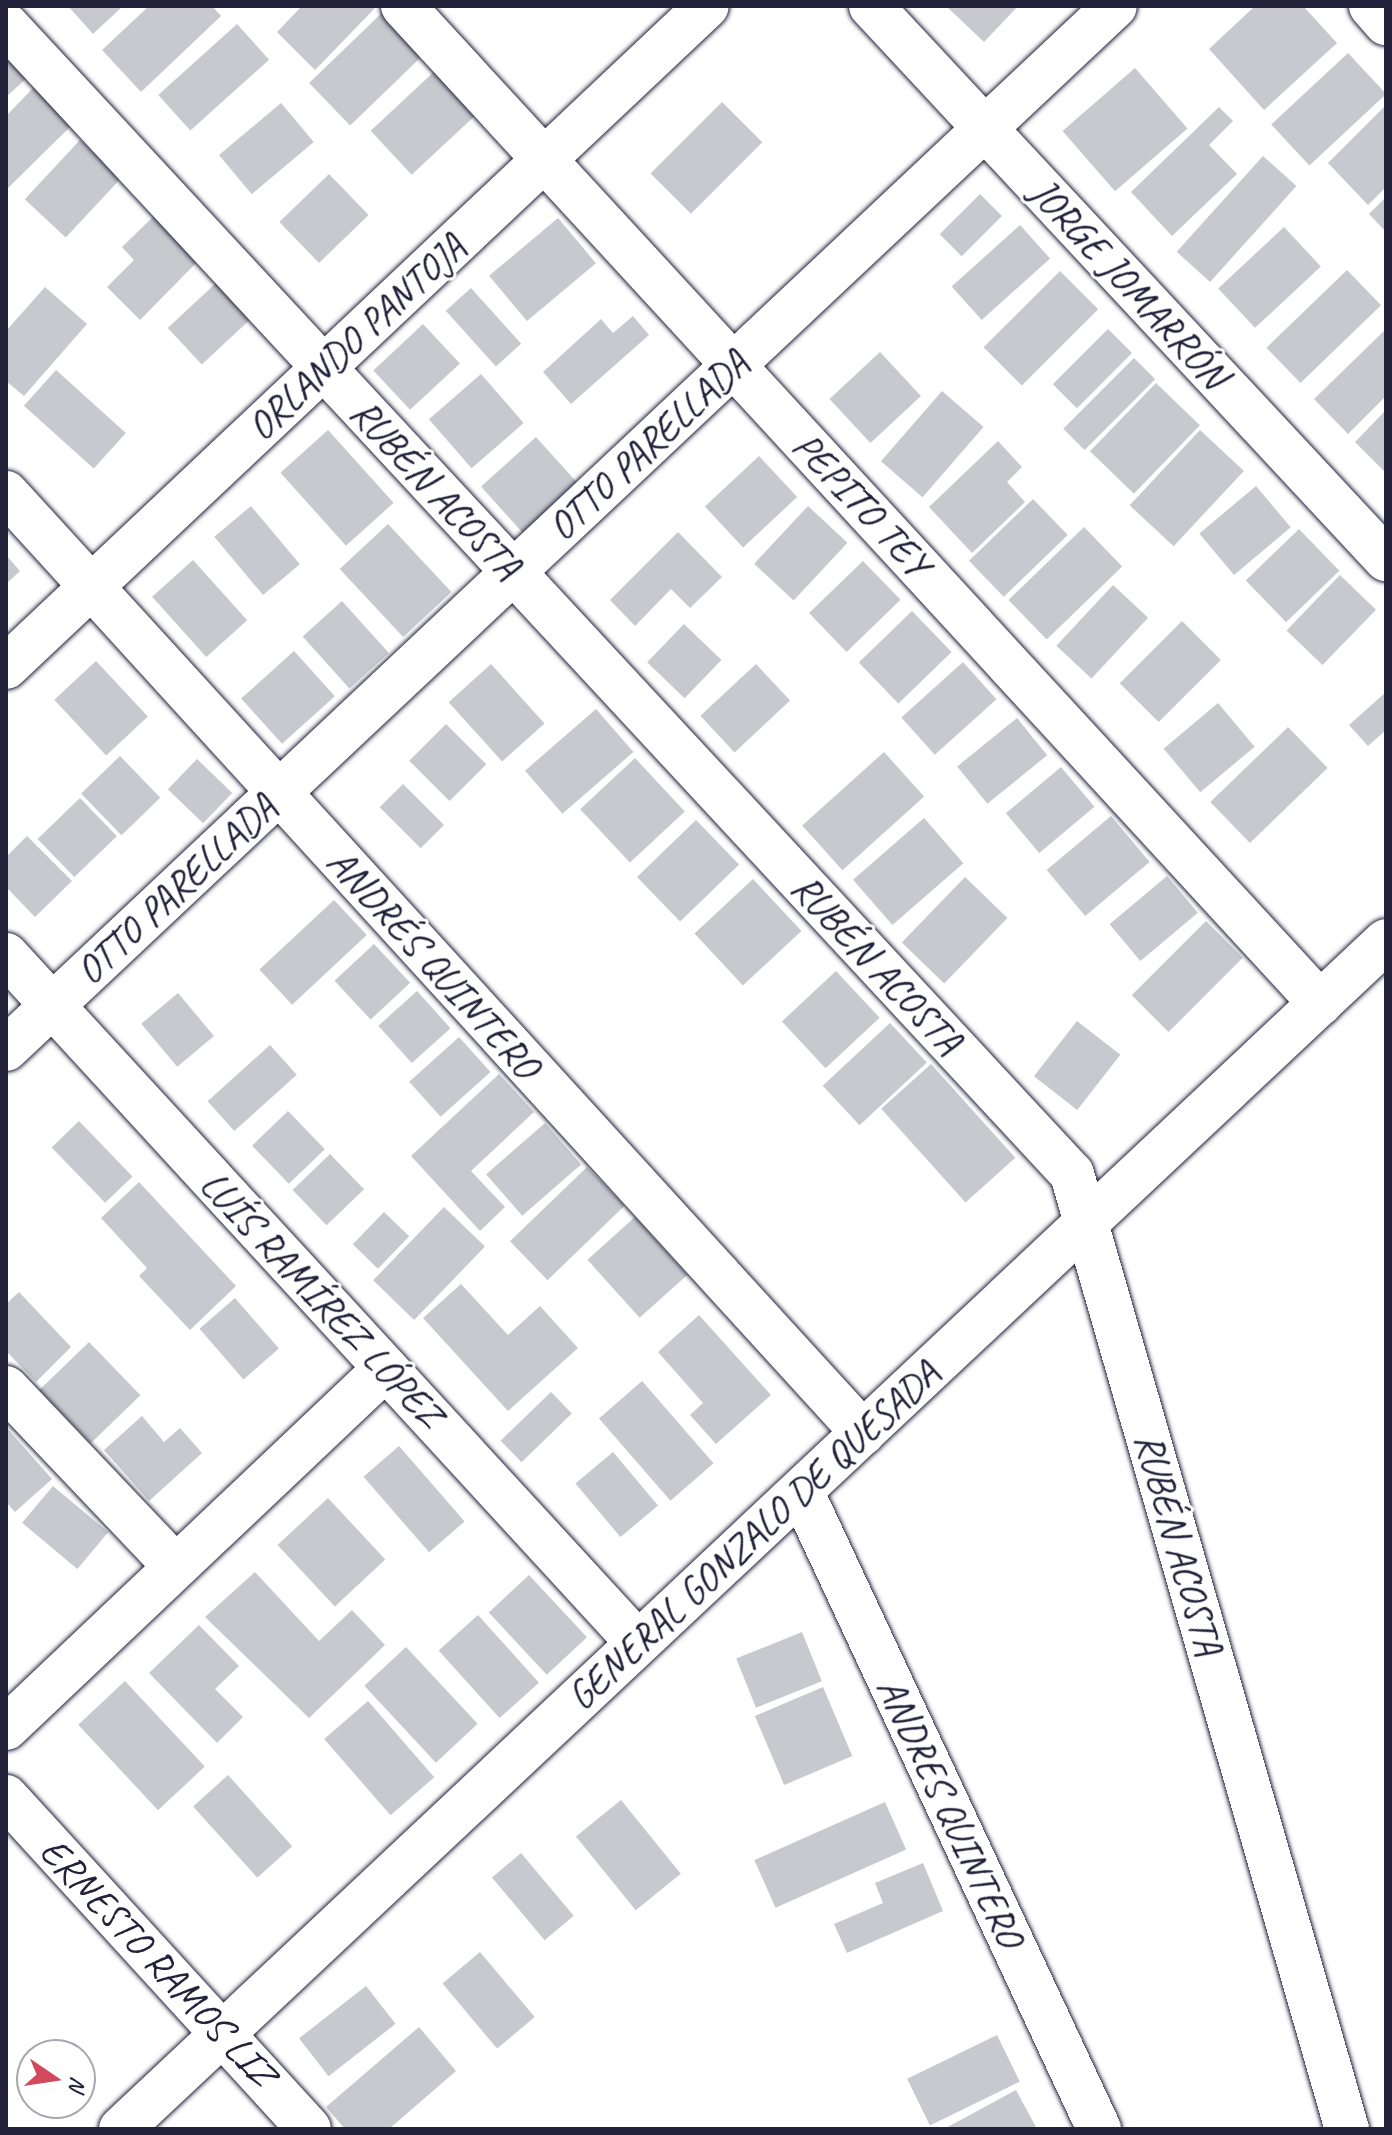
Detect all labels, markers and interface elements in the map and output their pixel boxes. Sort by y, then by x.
street label: JORGE JOMARRÓN [1020,168,1238,398]
street label: ORLANDO PANTOJA [237,224,475,450]
street label: OTTO PARELLADA [538,340,758,550]
street label: RUBÉN ACOSTA [340,389,532,589]
street label: PEPITO TEY [783,422,941,586]
street label: OTTO PARELLADA [66,784,286,994]
street label: ANDRÉS QUINTERO [317,837,551,1089]
street label: RUBÉN ACOSTA [781,864,973,1064]
street label: LUÍS RAMÍREZ LÓPEZ [190,1160,454,1438]
street label: GENERAL GONZALO DE QUESADA [556,1349,950,1721]
street label: RUBÉN ACOSTA [1124,1427,1234,1661]
street label: ANDRES QUINTERO [867,1669,1035,1955]
street label: ERNESTO RAMOS LIZ [30,1827,286,2097]
north arrow [16,2039,96,2119]

